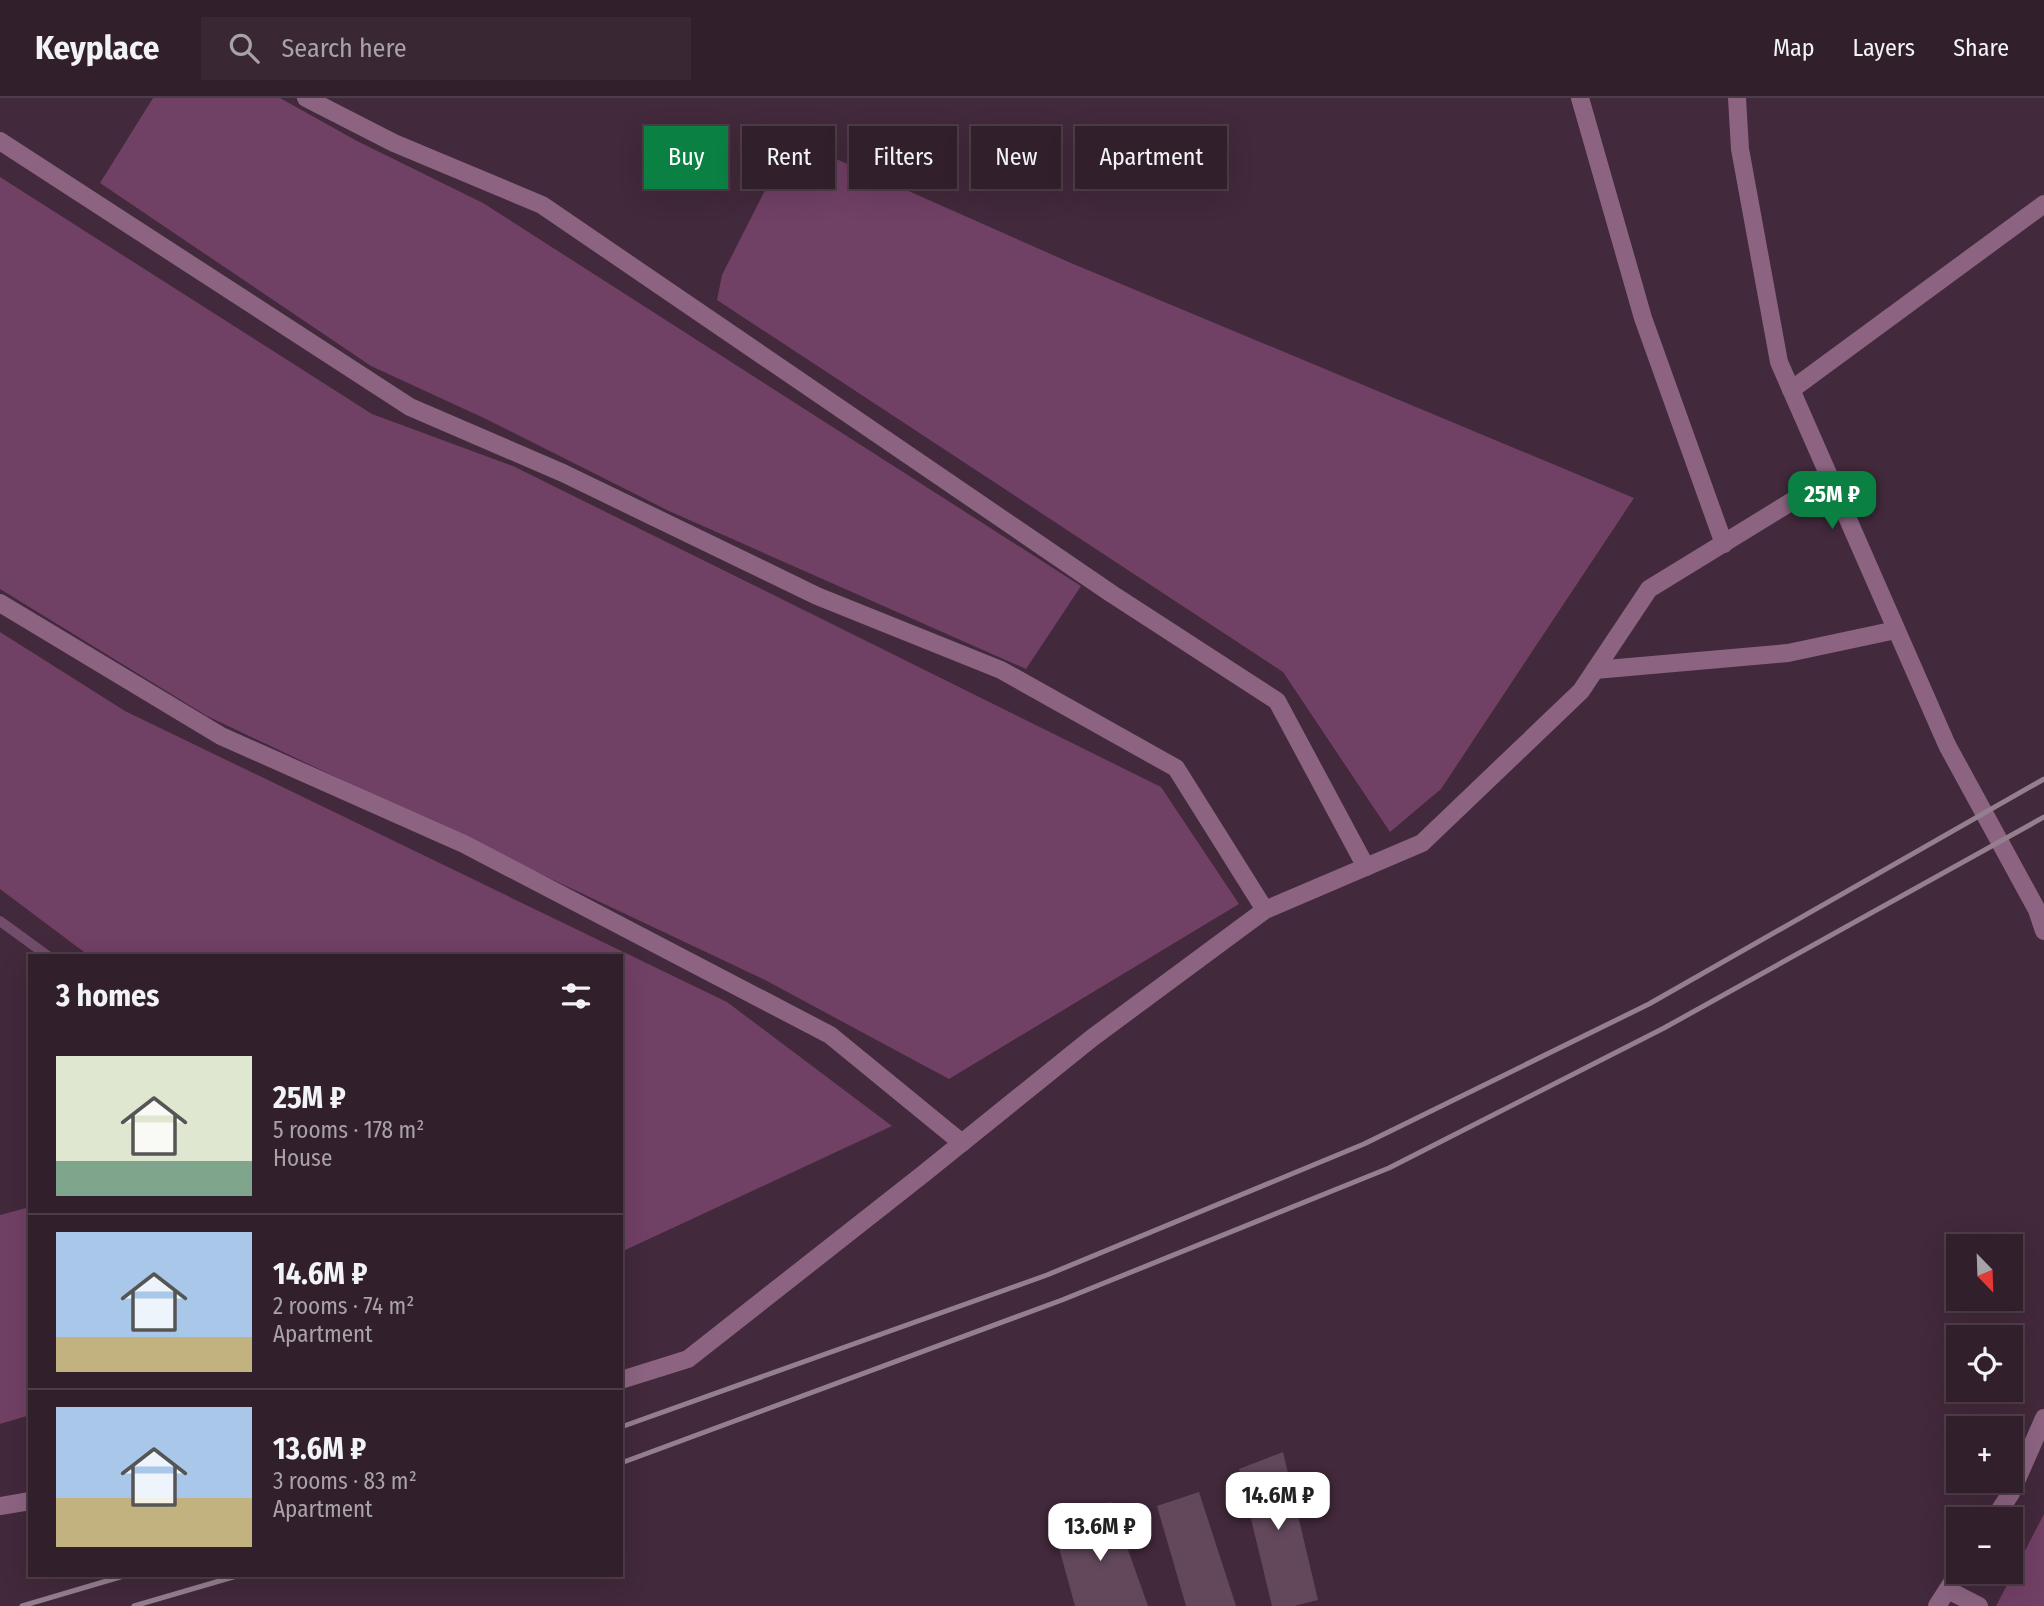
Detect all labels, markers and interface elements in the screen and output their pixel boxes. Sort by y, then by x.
search box [201,17,691,80]
text: Keyplace [35,28,159,68]
icon: search [225,29,263,67]
text: Search here [281,33,407,64]
text: Map [1773,34,1815,62]
text: Layers [1853,34,1915,62]
text: Share [1953,34,2009,62]
chip: Buy [644,126,728,189]
chip: Rent [742,126,835,189]
chip: Filters [849,126,957,189]
chip: New [971,126,1061,189]
chip: Apartment [1075,126,1227,189]
pin: 25M ₽ [1783,472,1881,531]
text: 25M ₽ [1804,480,1860,508]
icon: filters [557,977,595,1015]
text: 3 homes [56,978,159,1014]
text: 25M ₽ [273,1080,346,1116]
icon: home [112,1084,196,1168]
text: 5 rooms · 178 m² [273,1116,424,1144]
text: House [273,1144,332,1172]
north arrow [1946,1234,2023,1311]
map controls [1946,1234,2023,1584]
text: 14.6M ₽ [273,1256,367,1292]
icon: home [112,1260,196,1344]
text: 2 rooms · 74 m² [273,1292,414,1320]
text: Apartment [273,1320,373,1348]
button: locate [1946,1325,2023,1402]
button: + [1946,1416,2023,1493]
text: 13.6M ₽ [273,1431,366,1467]
icon: home [112,1435,196,1519]
text: 3 rooms · 83 m² [273,1467,417,1495]
pin: 14.6M ₽ [1213,1472,1343,1532]
text: 14.6M ₽ [1242,1481,1314,1509]
text: Apartment [273,1495,373,1523]
pin: 13.6M ₽ [1035,1504,1165,1563]
button: − [1946,1507,2023,1584]
text: 13.6M ₽ [1064,1512,1136,1540]

